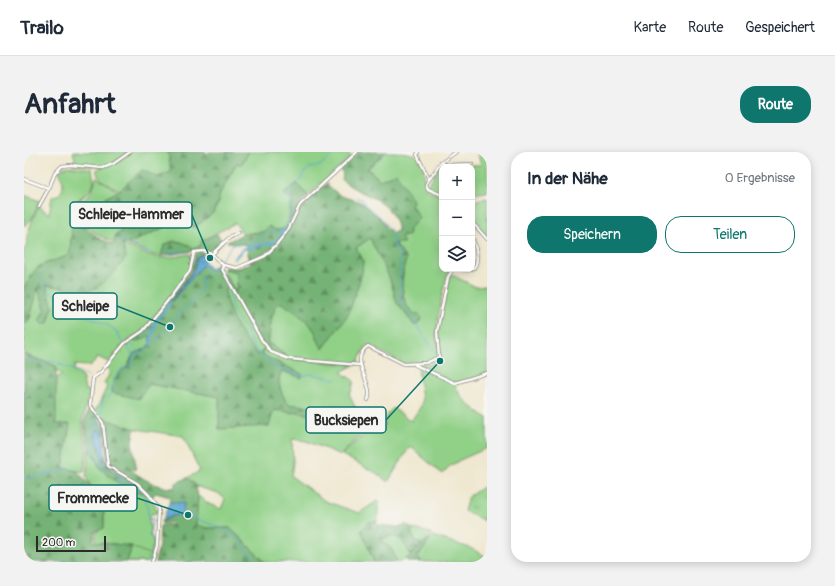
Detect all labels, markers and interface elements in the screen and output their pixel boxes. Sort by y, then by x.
text: Trailo [20,16,64,40]
text: Karte [634,19,666,36]
text: Route [688,19,723,36]
text: Gespeichert [745,19,815,36]
button: Route [740,86,811,123]
text: Anfahrt [24,87,116,122]
map controls [439,164,475,272]
button: + [439,164,475,200]
text: In der Nähe [527,168,608,189]
text: 0 Ergebnisse [725,170,795,186]
button: − [439,200,475,236]
callout: Schleipe-Hammer [70,202,192,228]
text: Schleipe-Hammer [78,206,185,223]
button: Speichern [527,216,657,253]
button: Teilen [665,216,795,253]
button: layers [439,236,475,272]
callout: Schleipe [53,293,117,319]
text: Schleipe [61,298,110,315]
callout: Bucksiepen [306,407,386,433]
text: Bucksiepen [314,412,378,429]
callout: Frommecke [49,485,137,511]
text: Frommecke [57,490,130,507]
scale bar [36,534,106,553]
text: 200 m [42,536,75,549]

